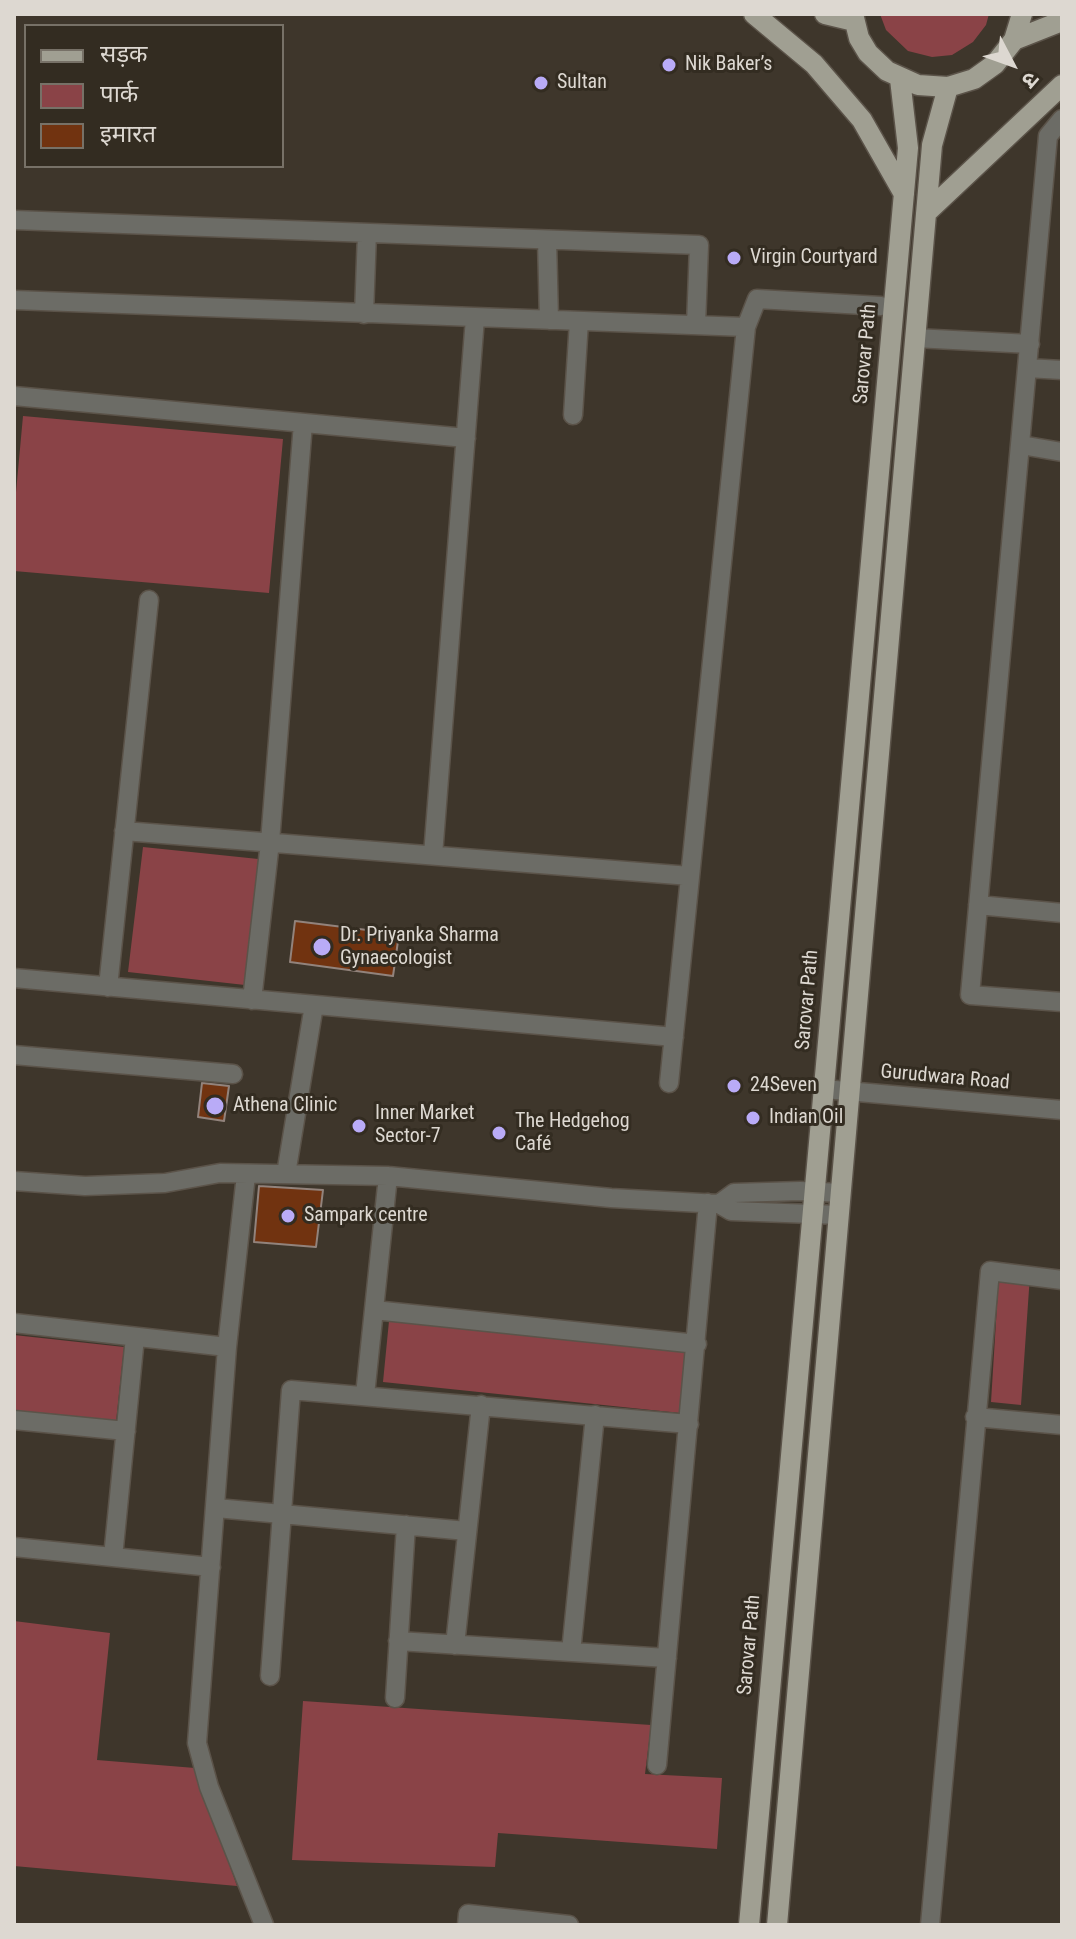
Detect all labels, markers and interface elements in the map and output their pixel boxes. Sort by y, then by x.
legend [24,24,284,168]
north arrow [972,24,1052,104]
text: सड़क [100,40,148,68]
place label: Nik Baker’s [685,53,772,77]
marker: Nik Baker’s [660,56,678,74]
text: उ [1017,67,1044,93]
place label: Sultan [557,71,607,95]
marker: Sultan [532,74,550,92]
text: पार्क [100,80,138,108]
text: इमारत [100,120,156,148]
place label: Virgin Courtyard [750,246,878,270]
marker: Virgin Courtyard [725,249,743,267]
street label: Sarovar Path [850,303,882,405]
place label: Dr. Priyanka Sharma Gynaecologist [340,924,499,971]
marker: Dr. Priyanka Sharma Gynaecologist [311,936,333,958]
street label: Sarovar Path [792,949,824,1051]
street label: Gurudwara Road [879,1060,1011,1096]
place label: 24Seven [750,1074,817,1098]
marker: 24Seven [725,1077,743,1095]
place label: Athena Clinic [233,1094,337,1118]
marker: Athena Clinic [204,1095,226,1117]
place label: Inner Market Sector-7 [375,1102,474,1149]
place label: Indian Oil [769,1106,843,1130]
marker: Indian Oil [744,1109,762,1127]
place label: The Hedgehog Café [515,1110,630,1157]
marker: Inner Market Sector-7 [350,1117,368,1135]
marker: The Hedgehog Café [490,1124,508,1142]
place label: Sampark centre [304,1204,428,1228]
marker: Sampark centre [279,1207,297,1225]
street label: Sarovar Path [734,1594,766,1696]

